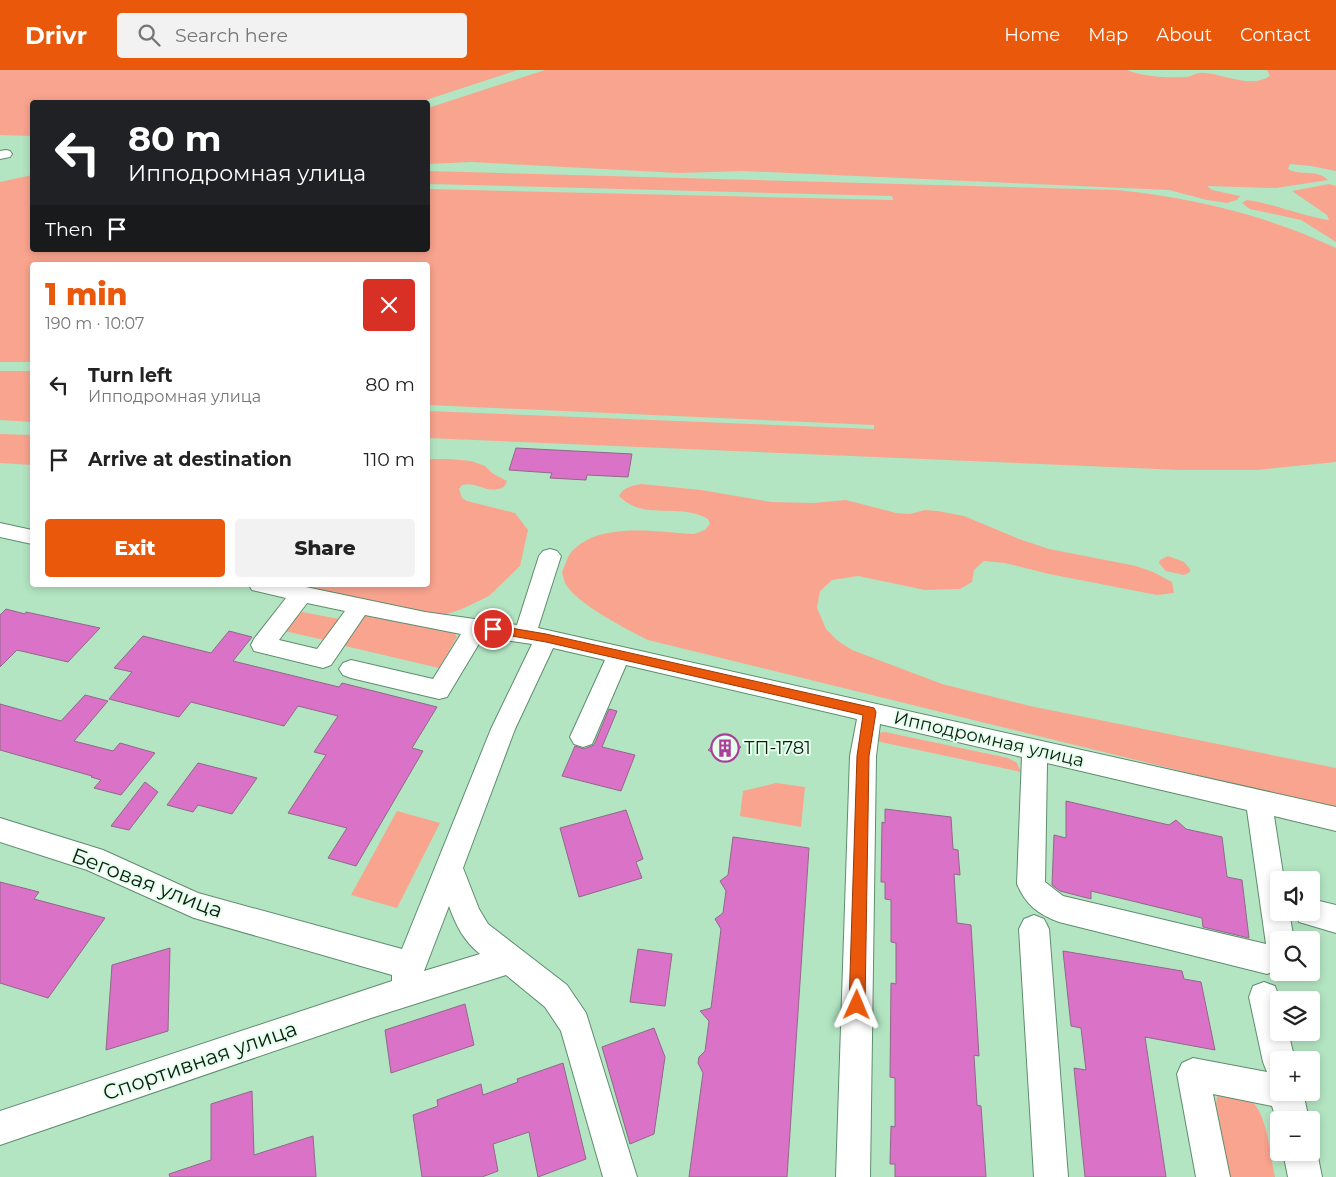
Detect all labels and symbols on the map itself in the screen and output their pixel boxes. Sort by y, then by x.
pin [472,608,514,650]
street label: Ипподромная улица [892,706,1086,772]
building icon: ТП-1781 [710,733,740,763]
place label: ТП-1781 [744,737,811,759]
street label: Беговая улица [68,842,226,923]
position arrow [830,978,882,1030]
street label: Спортивная улица [99,1016,300,1106]

